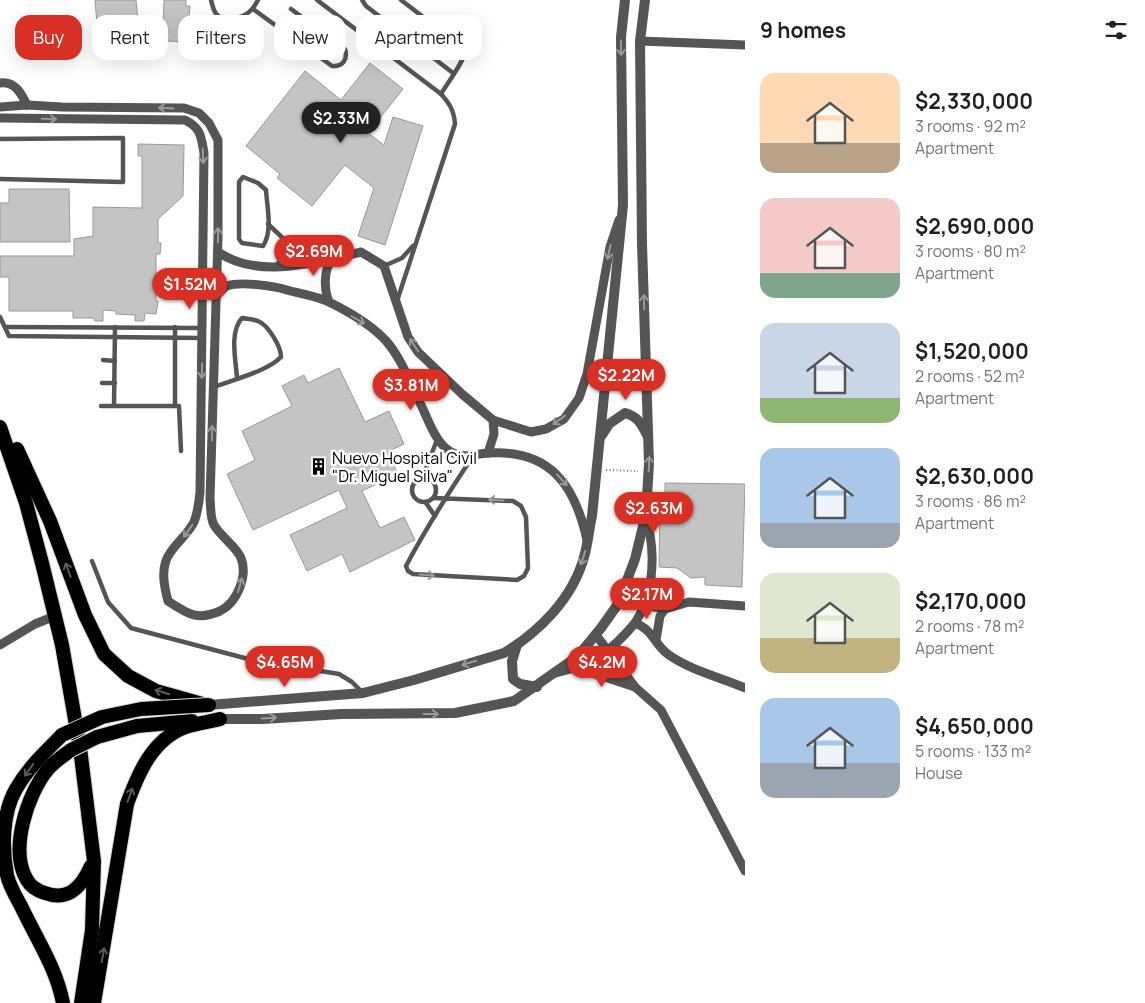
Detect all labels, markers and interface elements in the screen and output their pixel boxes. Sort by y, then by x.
chip: Buy [15,15,82,60]
chip: Rent [92,15,168,60]
chip: Filters [178,15,264,60]
chip: New [274,15,346,60]
chip: Apartment [356,15,482,60]
text: 9 homes [760,16,846,44]
icon: filters [1102,16,1130,44]
one-way arrow [616,40,626,56]
text: $2,330,000 [915,87,1033,115]
icon: home [800,93,860,153]
pin: $2.33M [300,102,382,144]
one-way arrow [158,103,174,112]
text: $2.33M [313,107,369,129]
one-way arrow [40,114,56,124]
text: 3 rooms · 92 m² [915,115,1026,137]
text: Apartment [915,137,994,159]
one-way arrow [198,148,208,164]
text: $2,690,000 [915,212,1034,240]
icon: home [800,218,860,278]
one-way arrow [213,228,223,244]
pin: $2.69M [273,234,355,277]
text: $2.69M [285,240,343,262]
text: 3 rooms · 80 m² [915,240,1026,262]
one-way arrow [604,243,614,259]
text: Apartment [915,262,994,284]
pin: $1.52M [149,268,231,310]
text: $1.52M [163,273,217,295]
one-way arrow [639,294,649,310]
one-way arrow [351,315,365,325]
text: $1,520,000 [915,337,1029,365]
one-way arrow [409,338,419,352]
icon: home [800,343,860,403]
pin: $2.22M [585,358,667,401]
one-way arrow [197,363,206,379]
text: $2.22M [597,364,655,386]
text: 2 rooms · 52 m² [915,365,1025,387]
pin: $3.81M [370,368,452,411]
text: $3.81M [384,374,438,396]
text: Apartment [915,387,994,409]
one-way arrow [552,415,566,425]
one-way arrow [207,425,217,442]
place label: Nuevo Hospital Civil "Dr. Miguel Silva" [332,447,477,487]
one-way arrow [644,456,653,472]
building icon: Nuevo Hospital Civil "Dr. Miguel Silva" [308,457,328,477]
text: $2,630,000 [915,462,1034,490]
icon: home [800,468,860,528]
one-way arrow [556,474,568,487]
text: 3 rooms · 86 m² [915,490,1026,512]
pin: $2.63M [613,492,695,534]
one-way arrow [488,496,504,505]
text: $2.63M [625,497,683,519]
text: Apartment [915,512,994,534]
one-way arrow [183,524,193,538]
one-way arrow [577,550,587,566]
one-way arrow [63,562,72,578]
one-way arrow [419,570,435,579]
one-way arrow [236,577,245,593]
pin: $2.17M [606,578,688,620]
text: $2.17M [621,583,673,605]
text: $2,170,000 [915,587,1027,615]
icon: home [800,593,860,653]
text: 2 rooms · 78 m² [915,615,1024,637]
text: Apartment [915,637,994,659]
pin: $4.65M [244,646,326,688]
pin: $4.2M [567,646,637,688]
text: $4.65M [256,651,314,673]
text: $4.2M [578,651,626,673]
one-way arrow [461,659,477,669]
one-way arrow [155,687,170,696]
one-way arrow [423,709,439,718]
text: $4,650,000 [915,712,1034,740]
one-way arrow [260,714,276,723]
icon: home [800,718,860,778]
text: 5 rooms · 133 m² [915,740,1031,762]
text: House [915,762,963,784]
one-way arrow [24,763,34,777]
one-way arrow [126,788,135,803]
one-way arrow [98,947,108,963]

